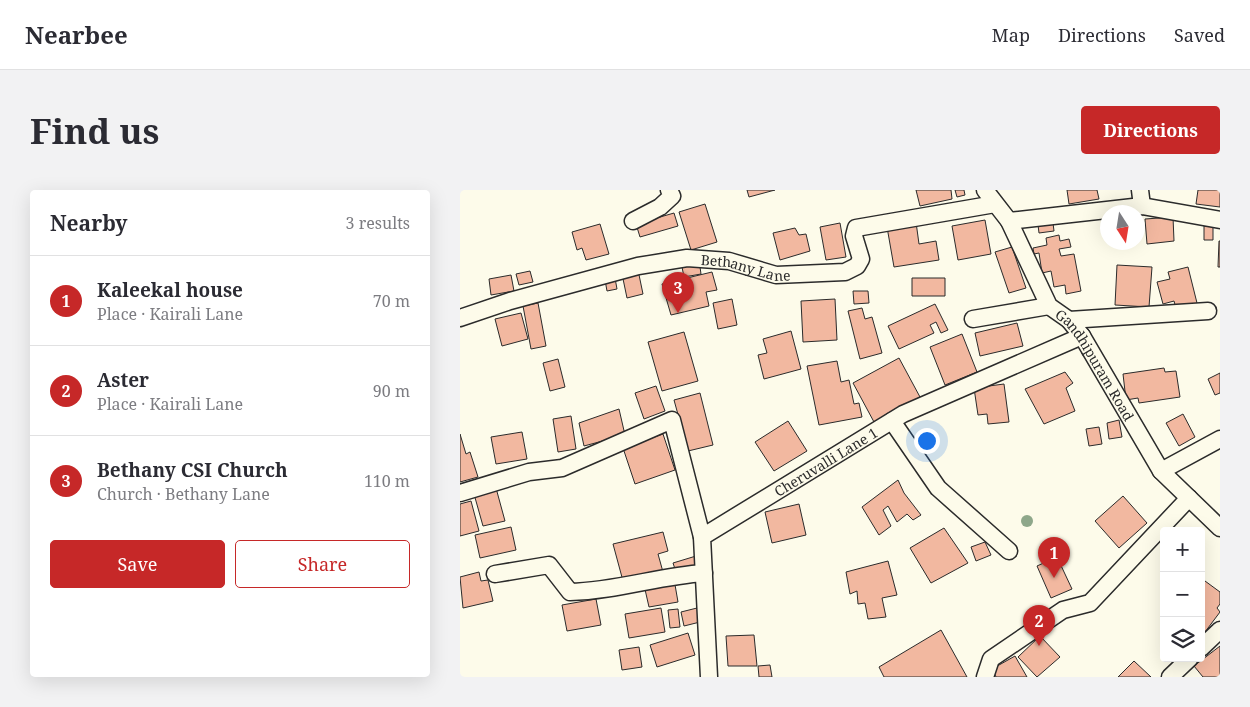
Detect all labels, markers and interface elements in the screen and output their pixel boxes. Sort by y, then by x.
text: Nearbee [25,18,128,51]
text: Map [992,23,1030,47]
text: Directions [1058,23,1146,47]
text: Saved [1174,23,1225,47]
button: Directions [1081,106,1220,154]
text: Find us [30,107,159,154]
north arrow [1100,205,1145,250]
text: Nearby [50,209,128,237]
text: 3 results [346,212,410,234]
street label: Bethany Lane [700,250,791,285]
pin: 3 [662,272,694,313]
text: Kaleekal house [97,277,243,303]
text: 1 [61,290,71,312]
text: 70 m [373,290,410,312]
text: Place · Kairali Lane [97,303,243,325]
street label: Gandhipuram Road [1052,304,1139,424]
text: Aster [97,367,149,393]
text: 2 [61,380,71,402]
text: 90 m [373,380,410,402]
text: Place · Kairali Lane [97,393,243,415]
street label: Cheruvalli Lane 1 [770,423,881,500]
your location [914,428,940,454]
text: Bethany CSI Church [97,457,288,483]
text: 3 [61,470,71,492]
text: 110 m [364,470,410,492]
text: Church · Bethany Lane [97,483,270,505]
map controls [1160,527,1205,662]
button: + [1160,527,1205,572]
pin: 1 [1038,537,1070,578]
button: Save [50,540,225,588]
button: Share [235,540,410,588]
button: − [1160,572,1205,617]
pin: 2 [1023,605,1055,646]
button: layers [1160,617,1205,662]

